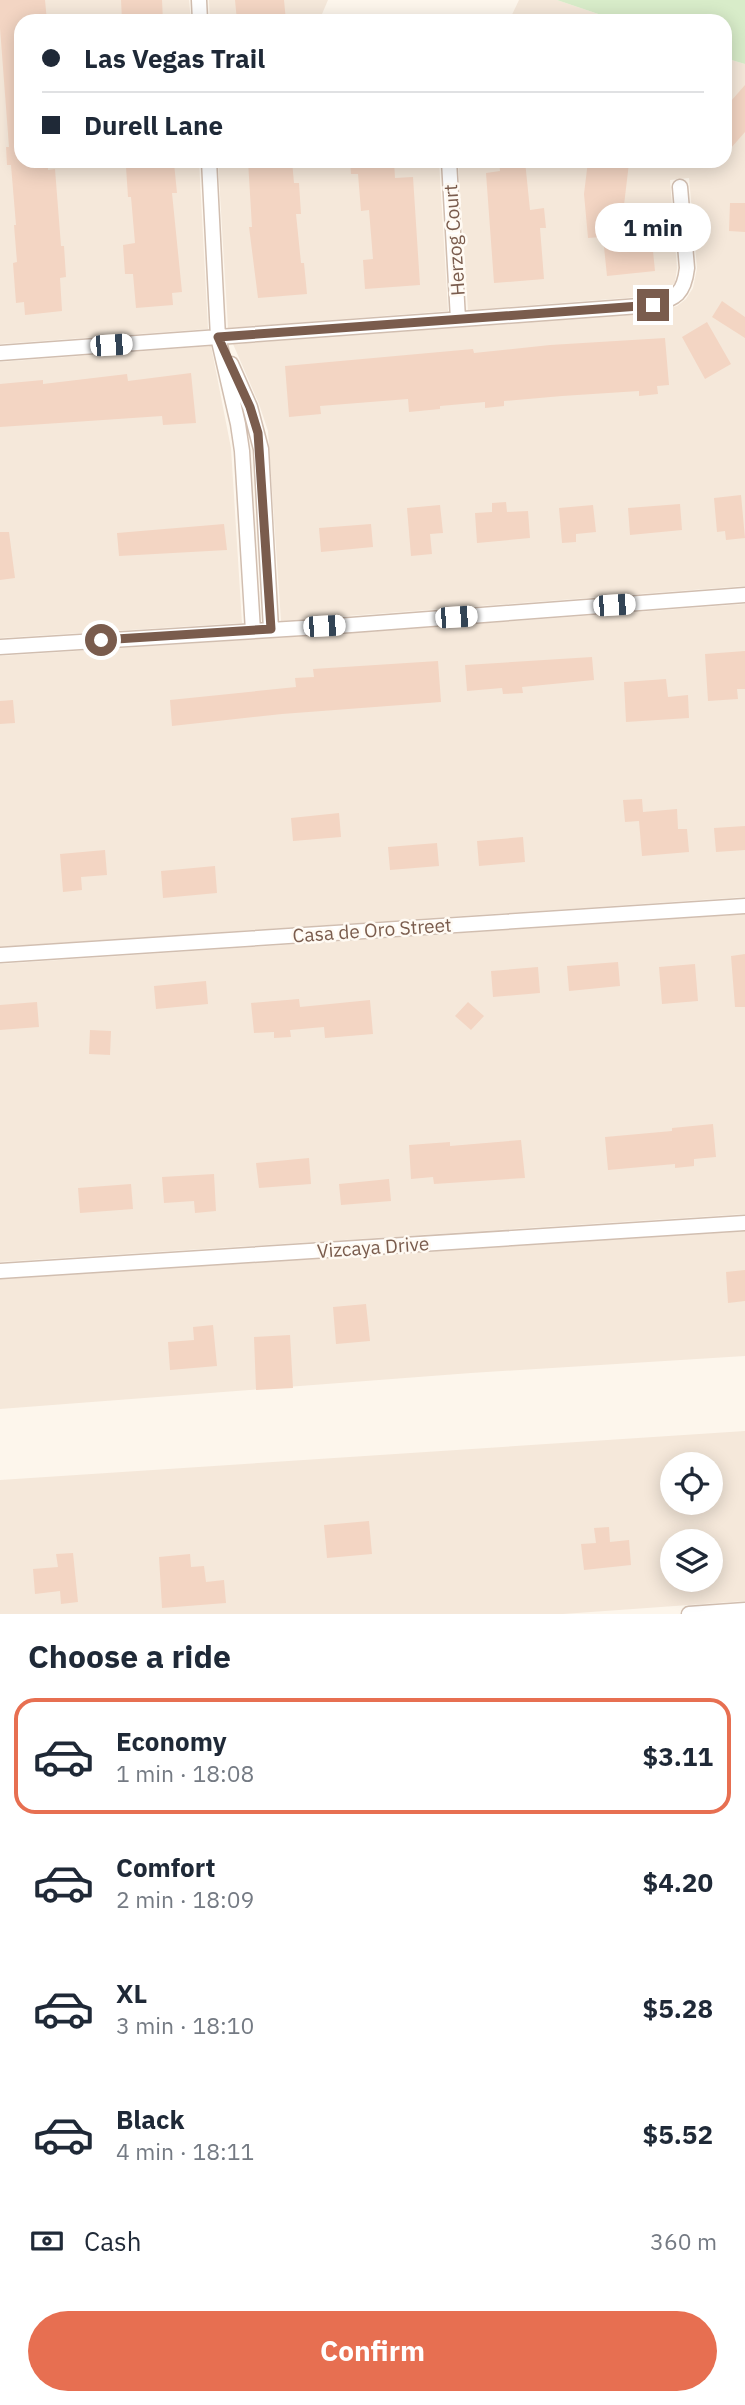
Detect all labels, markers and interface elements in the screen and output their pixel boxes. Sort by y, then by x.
text: Las Vegas Trail [84,41,265,75]
text: Durell Lane [84,108,223,142]
street label: Herzog Court [438,184,470,296]
callout: 1 min [595,204,711,252]
text: 1 min [623,212,683,242]
route end [637,289,669,321]
car [90,333,133,357]
car [593,593,636,617]
car [435,605,478,629]
car [303,614,346,638]
route start [85,624,117,656]
street label: Casa de Oro Street [292,912,452,948]
street label: Vizcaya Drive [316,1231,430,1263]
map controls [660,1452,723,1592]
button: locate [660,1452,723,1515]
button: layers [660,1529,723,1592]
text: Choose a ride [28,1635,231,1677]
text: Economy [116,1724,227,1758]
icon: car [32,1725,95,1788]
text: $3.11 [643,1739,713,1773]
text: 1 min · 18:08 [116,1758,254,1788]
text: Comfort [116,1850,215,1884]
icon: car [32,1851,95,1914]
text: $4.20 [643,1865,713,1899]
text: 2 min · 18:09 [116,1884,254,1914]
text: XL [116,1976,147,2010]
icon: car [32,1977,95,2040]
text: $5.28 [643,1991,713,2025]
text: 3 min · 18:10 [116,2010,254,2040]
text: Black [116,2102,184,2136]
icon: car [32,2103,95,2166]
text: $5.52 [643,2117,713,2151]
text: 4 min · 18:11 [116,2136,254,2166]
icon: cash [28,2222,66,2260]
text: Cash [84,2224,141,2258]
text: 360 m [650,2226,717,2256]
button: Confirm [28,2311,717,2391]

